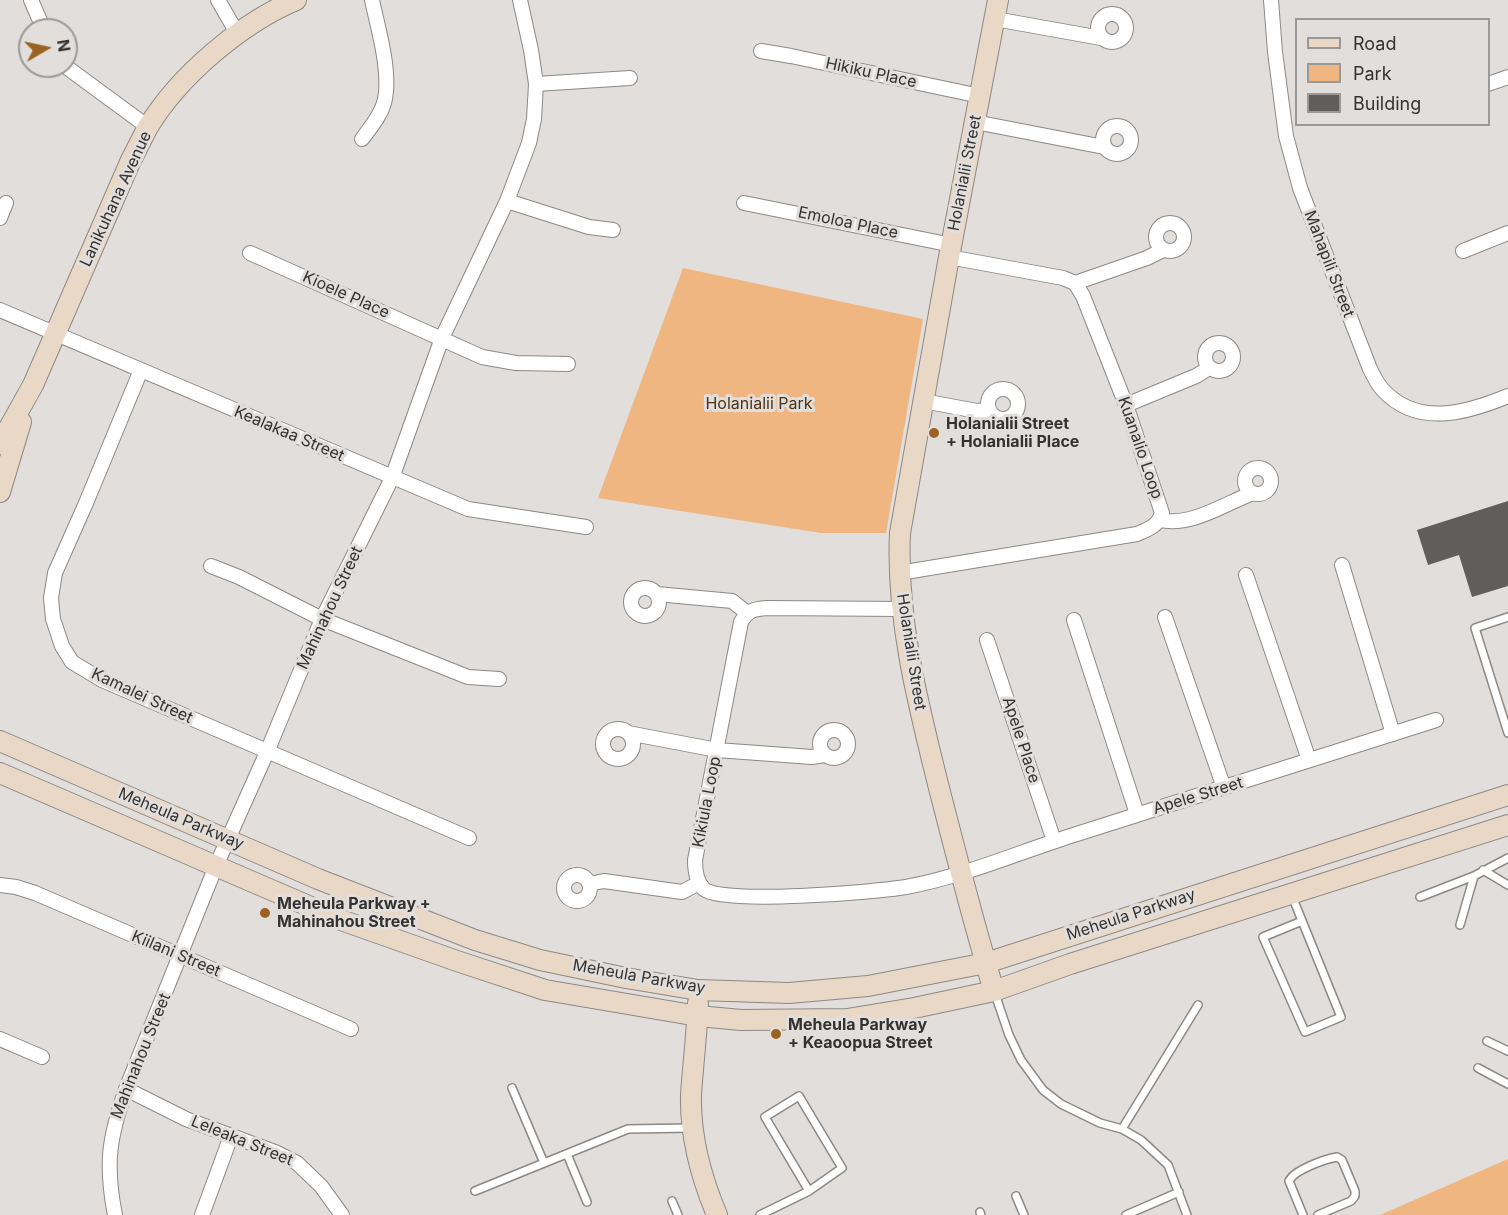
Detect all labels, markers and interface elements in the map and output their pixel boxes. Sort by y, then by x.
north arrow [18,18,78,78]
legend [1295,18,1490,126]
text: Road [1353,33,1396,54]
text: N [53,38,75,53]
street label: Hikiku Place [824,54,918,92]
text: Park [1353,63,1392,84]
text: Building [1353,93,1421,114]
street label: Holanialii Street [944,113,986,233]
street label: Lanikuhana Avenue [76,128,156,270]
street label: Emoloa Place [796,203,900,243]
street label: Mahapili Street [1300,208,1358,320]
street label: Kioele Place [300,267,392,323]
park label: Holanialii Park [705,394,813,414]
street label: Kuanalio Loop [1114,394,1166,502]
street label: Kealakaa Street [231,402,347,466]
place label: Holanialii Street + Holanialii Place [946,414,1079,452]
marker: Holanialii Street + Holanialii Place [927,426,941,440]
street label: Mahinahou Street [293,544,367,672]
street label: Holanialii Street [892,592,930,712]
street label: Kamalei Street [88,664,196,728]
street label: Apele Place [998,695,1044,785]
street label: Kikiula Loop [689,755,725,849]
street label: Apele Street [1151,773,1245,819]
street label: Meheula Parkway [115,784,247,854]
street label: Meheula Parkway [1064,885,1198,945]
place label: Meheula Parkway + Mahinahou Street [277,894,431,932]
marker: Meheula Parkway + Mahinahou Street [258,906,272,920]
street label: Kiilani Street [129,927,223,981]
street label: Meheula Parkway [571,956,707,998]
street label: Mahinahou Street [107,991,175,1121]
place label: Meheula Parkway + Keaoopua Street [788,1015,933,1053]
marker: Meheula Parkway + Keaoopua Street [769,1027,783,1041]
street label: Leleaka Street [188,1112,296,1170]

